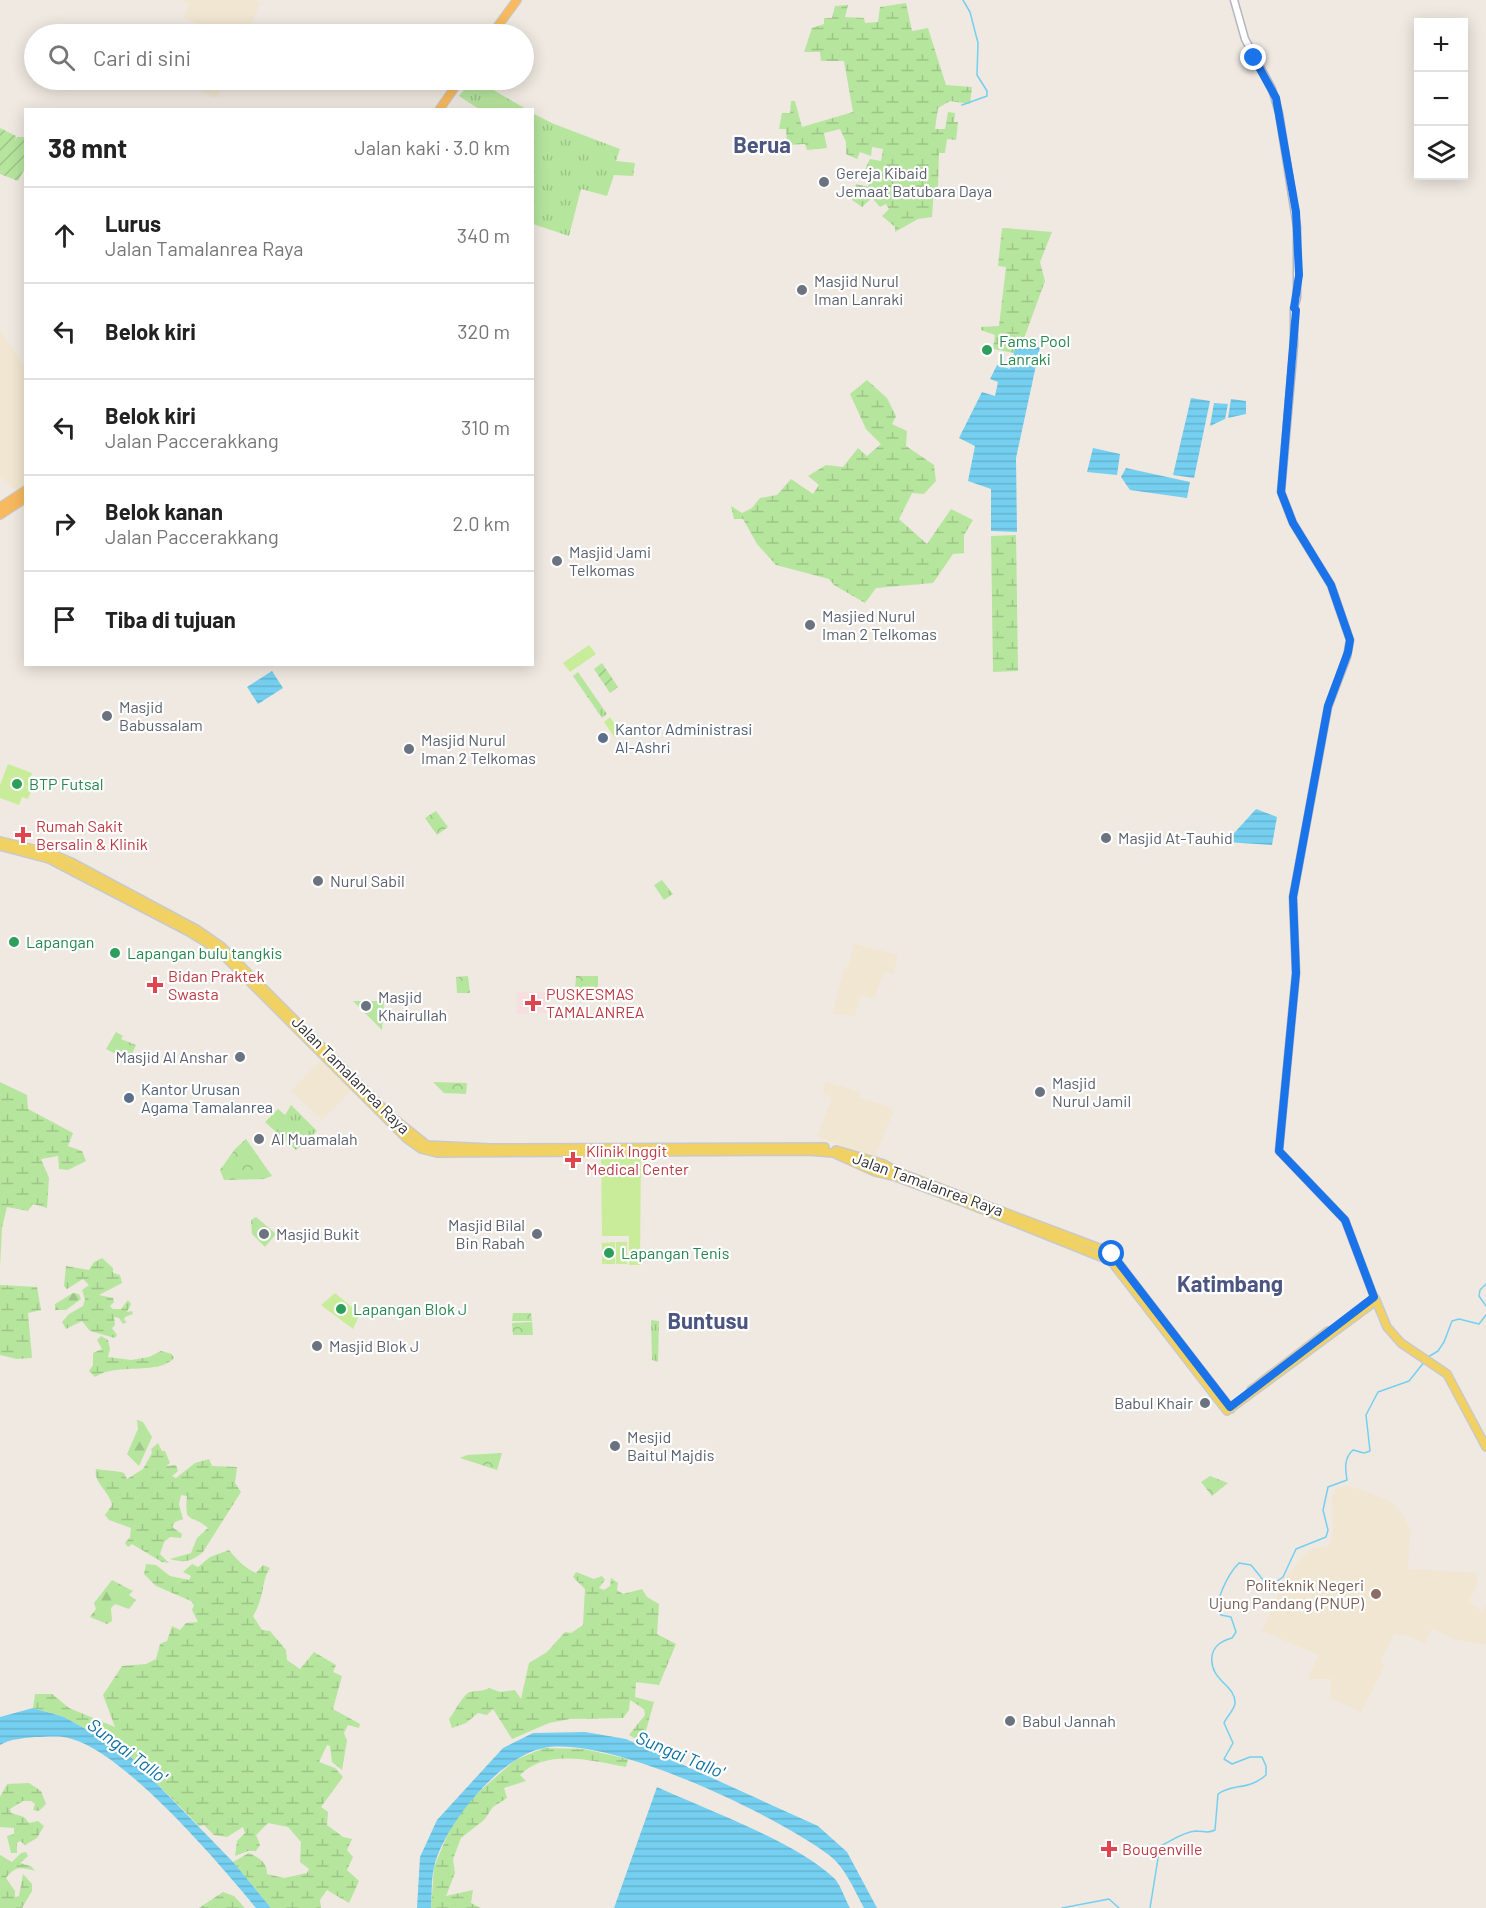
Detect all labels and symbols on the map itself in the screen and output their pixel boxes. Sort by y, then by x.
route end [1240,44,1266,70]
district label: Berua [733,131,791,157]
place label: Gereja Kibaid Jemaat Batubara Daya [836,163,992,200]
marker: Gereja Kibaid Jemaat Batubara Daya [817,175,831,189]
place label: Masjid Nurul Iman Lanraki [814,271,903,308]
marker: Masjid Nurul Iman Lanraki [795,283,809,297]
place label: Fams Pool Lanraki [999,331,1070,368]
marker: Fams Pool Lanraki [980,343,994,357]
place label: Masjid Jami Telkomas [569,542,651,579]
marker: Masjid Jami Telkomas [550,554,564,568]
place label: Masjied Nurul Iman 2 Telkomas [822,606,937,643]
marker: Masjied Nurul Iman 2 Telkomas [803,618,817,632]
place label: Masjid Babussalam [119,697,203,734]
marker: Masjid Babussalam [100,709,114,723]
place label: Kantor Administrasi Al-Ashri [615,719,752,756]
place label: Masjid Nurul Iman 2 Telkomas [421,730,536,767]
marker: Kantor Administrasi Al-Ashri [596,731,610,745]
marker: Masjid Nurul Iman 2 Telkomas [402,742,416,756]
place label: BTP Futsal [29,774,103,793]
marker: BTP Futsal [10,777,24,791]
place label: Rumah Sakit Bersalin & Klinik [36,816,148,853]
marker: Rumah Sakit Bersalin & Klinik [14,826,32,844]
place label: Masjid At-Tauhid [1118,828,1233,847]
marker: Masjid At-Tauhid [1099,831,1113,845]
place label: Nurul Sabil [330,871,405,890]
marker: Nurul Sabil [311,874,325,888]
place label: Lapangan [26,932,94,951]
marker: Lapangan [7,935,21,949]
place label: Lapangan bulu tangkis [127,943,282,962]
marker: Lapangan bulu tangkis [108,946,122,960]
place label: Bidan Praktek Swasta [168,966,264,1003]
marker: Bidan Praktek Swasta [146,976,164,994]
place label: PUSKESMAS TAMALANREA [546,984,645,1021]
place label: Masjid Khairullah [378,987,447,1024]
marker: PUSKESMAS TAMALANREA [524,994,542,1012]
marker: Masjid Khairullah [359,999,373,1013]
street label: Jalan Tamalanrea Raya [288,1012,414,1138]
place label: Masjid Al Anshar [116,1047,228,1066]
marker: Masjid Al Anshar [233,1050,247,1064]
place label: Masjid Nurul Jamil [1052,1073,1131,1110]
place label: Kantor Urusan Agama Tamalanrea [141,1079,273,1116]
marker: Masjid Nurul Jamil [1033,1085,1047,1099]
marker: Kantor Urusan Agama Tamalanrea [122,1091,136,1105]
place label: Al Muamalah [271,1129,358,1148]
marker: Al Muamalah [252,1132,266,1146]
place label: Klinik Inggit Medical Center [586,1141,689,1178]
street label: Jalan Tamalanrea Raya [850,1147,1006,1220]
marker: Klinik Inggit Medical Center [564,1151,582,1169]
place label: Masjid Bilal Bin Rabah [448,1215,525,1252]
place label: Masjid Bukit [276,1224,360,1243]
marker: Masjid Bukit [257,1227,271,1241]
marker: Masjid Bilal Bin Rabah [530,1227,544,1241]
route start [1098,1240,1124,1266]
place label: Lapangan Tenis [621,1243,729,1262]
marker: Lapangan Tenis [602,1246,616,1260]
district label: Katimbang [1177,1270,1283,1296]
place label: Lapangan Blok J [353,1299,467,1318]
marker: Lapangan Blok J [334,1302,348,1316]
district label: Buntusu [668,1307,748,1333]
place label: Masjid Blok J [329,1336,419,1355]
marker: Masjid Blok J [310,1339,324,1353]
place label: Babul Khair [1114,1393,1193,1412]
marker: Babul Khair [1198,1396,1212,1410]
place label: Mesjid Baitul Majdis [627,1427,715,1464]
marker: Mesjid Baitul Majdis [608,1439,622,1453]
place label: Politeknik Negeri Ujung Pandang (PNUP) [1209,1575,1365,1612]
marker: Politeknik Negeri Ujung Pandang (PNUP) [1369,1587,1383,1601]
place label: Babul Jannah [1022,1711,1116,1730]
water label: Sungai Tallo' [83,1713,172,1788]
marker: Babul Jannah [1003,1714,1017,1728]
water label: Sungai Tallo' [633,1726,729,1783]
place label: Bougenville [1122,1839,1202,1858]
marker: Bougenville [1100,1840,1118,1858]

